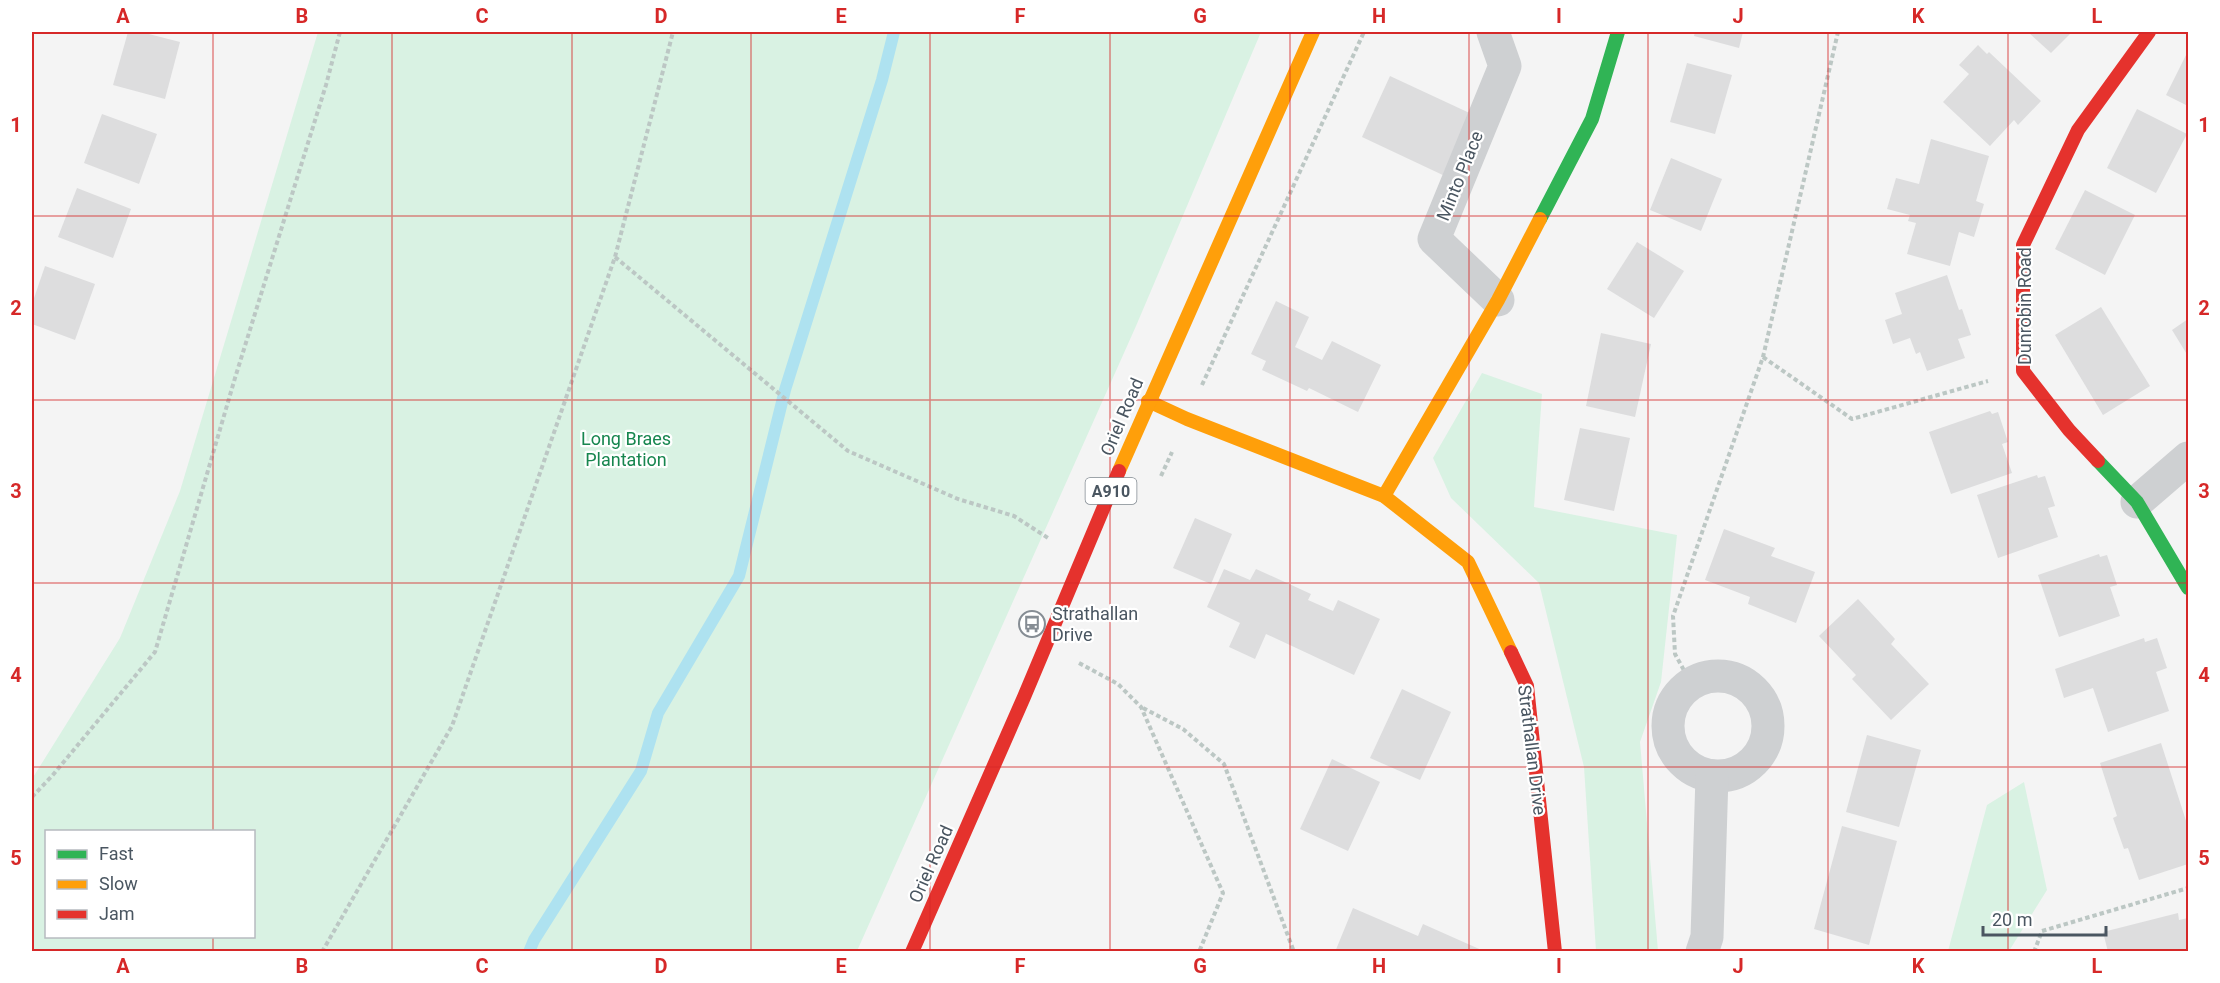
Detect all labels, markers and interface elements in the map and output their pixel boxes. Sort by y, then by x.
text: A [116,4,130,28]
text: B [296,4,308,28]
text: C [475,4,489,28]
text: D [655,4,668,28]
text: E [835,4,847,28]
text: F [1015,4,1026,28]
text: G [1193,4,1207,28]
text: H [1372,4,1386,28]
text: I [1556,4,1562,28]
text: J [1732,4,1744,28]
text: K [1912,4,1925,28]
text: L [2092,4,2103,28]
text: 1 [10,113,22,137]
text: 1 [2198,113,2210,137]
street label: Minto Place [1432,128,1487,224]
street label: Dunrobin Road [2014,247,2035,365]
text: 2 [10,296,22,320]
text: 2 [2198,296,2210,320]
street label: Oriel Road [1096,375,1147,459]
park label: Long Braes Plantation [581,428,671,470]
road number: A910 [1086,478,1136,504]
text: 3 [10,479,22,503]
text: 3 [2198,479,2210,503]
place label: Strathallan Drive [1052,603,1138,645]
bus stop icon: Strathallan Drive [1017,609,1047,639]
text: 4 [10,663,22,687]
text: 4 [2198,663,2210,687]
street label: Strathallan Drive [1514,684,1551,816]
street label: Oriel Road [904,822,957,906]
legend [45,830,255,938]
text: Fast [99,843,134,864]
text: 5 [10,846,22,870]
text: 5 [2198,846,2210,870]
text: Slow [99,873,138,894]
scale bar [1983,899,2106,937]
text: Jam [99,903,135,924]
text: 20 m [1992,909,2032,930]
text: A [116,954,130,978]
text: B [296,954,308,978]
text: C [475,954,489,978]
text: D [655,954,668,978]
text: E [835,954,847,978]
text: F [1015,954,1026,978]
text: G [1193,954,1207,978]
text: H [1372,954,1386,978]
text: I [1556,954,1562,978]
text: J [1732,954,1744,978]
text: K [1912,954,1925,978]
text: L [2092,954,2103,978]

